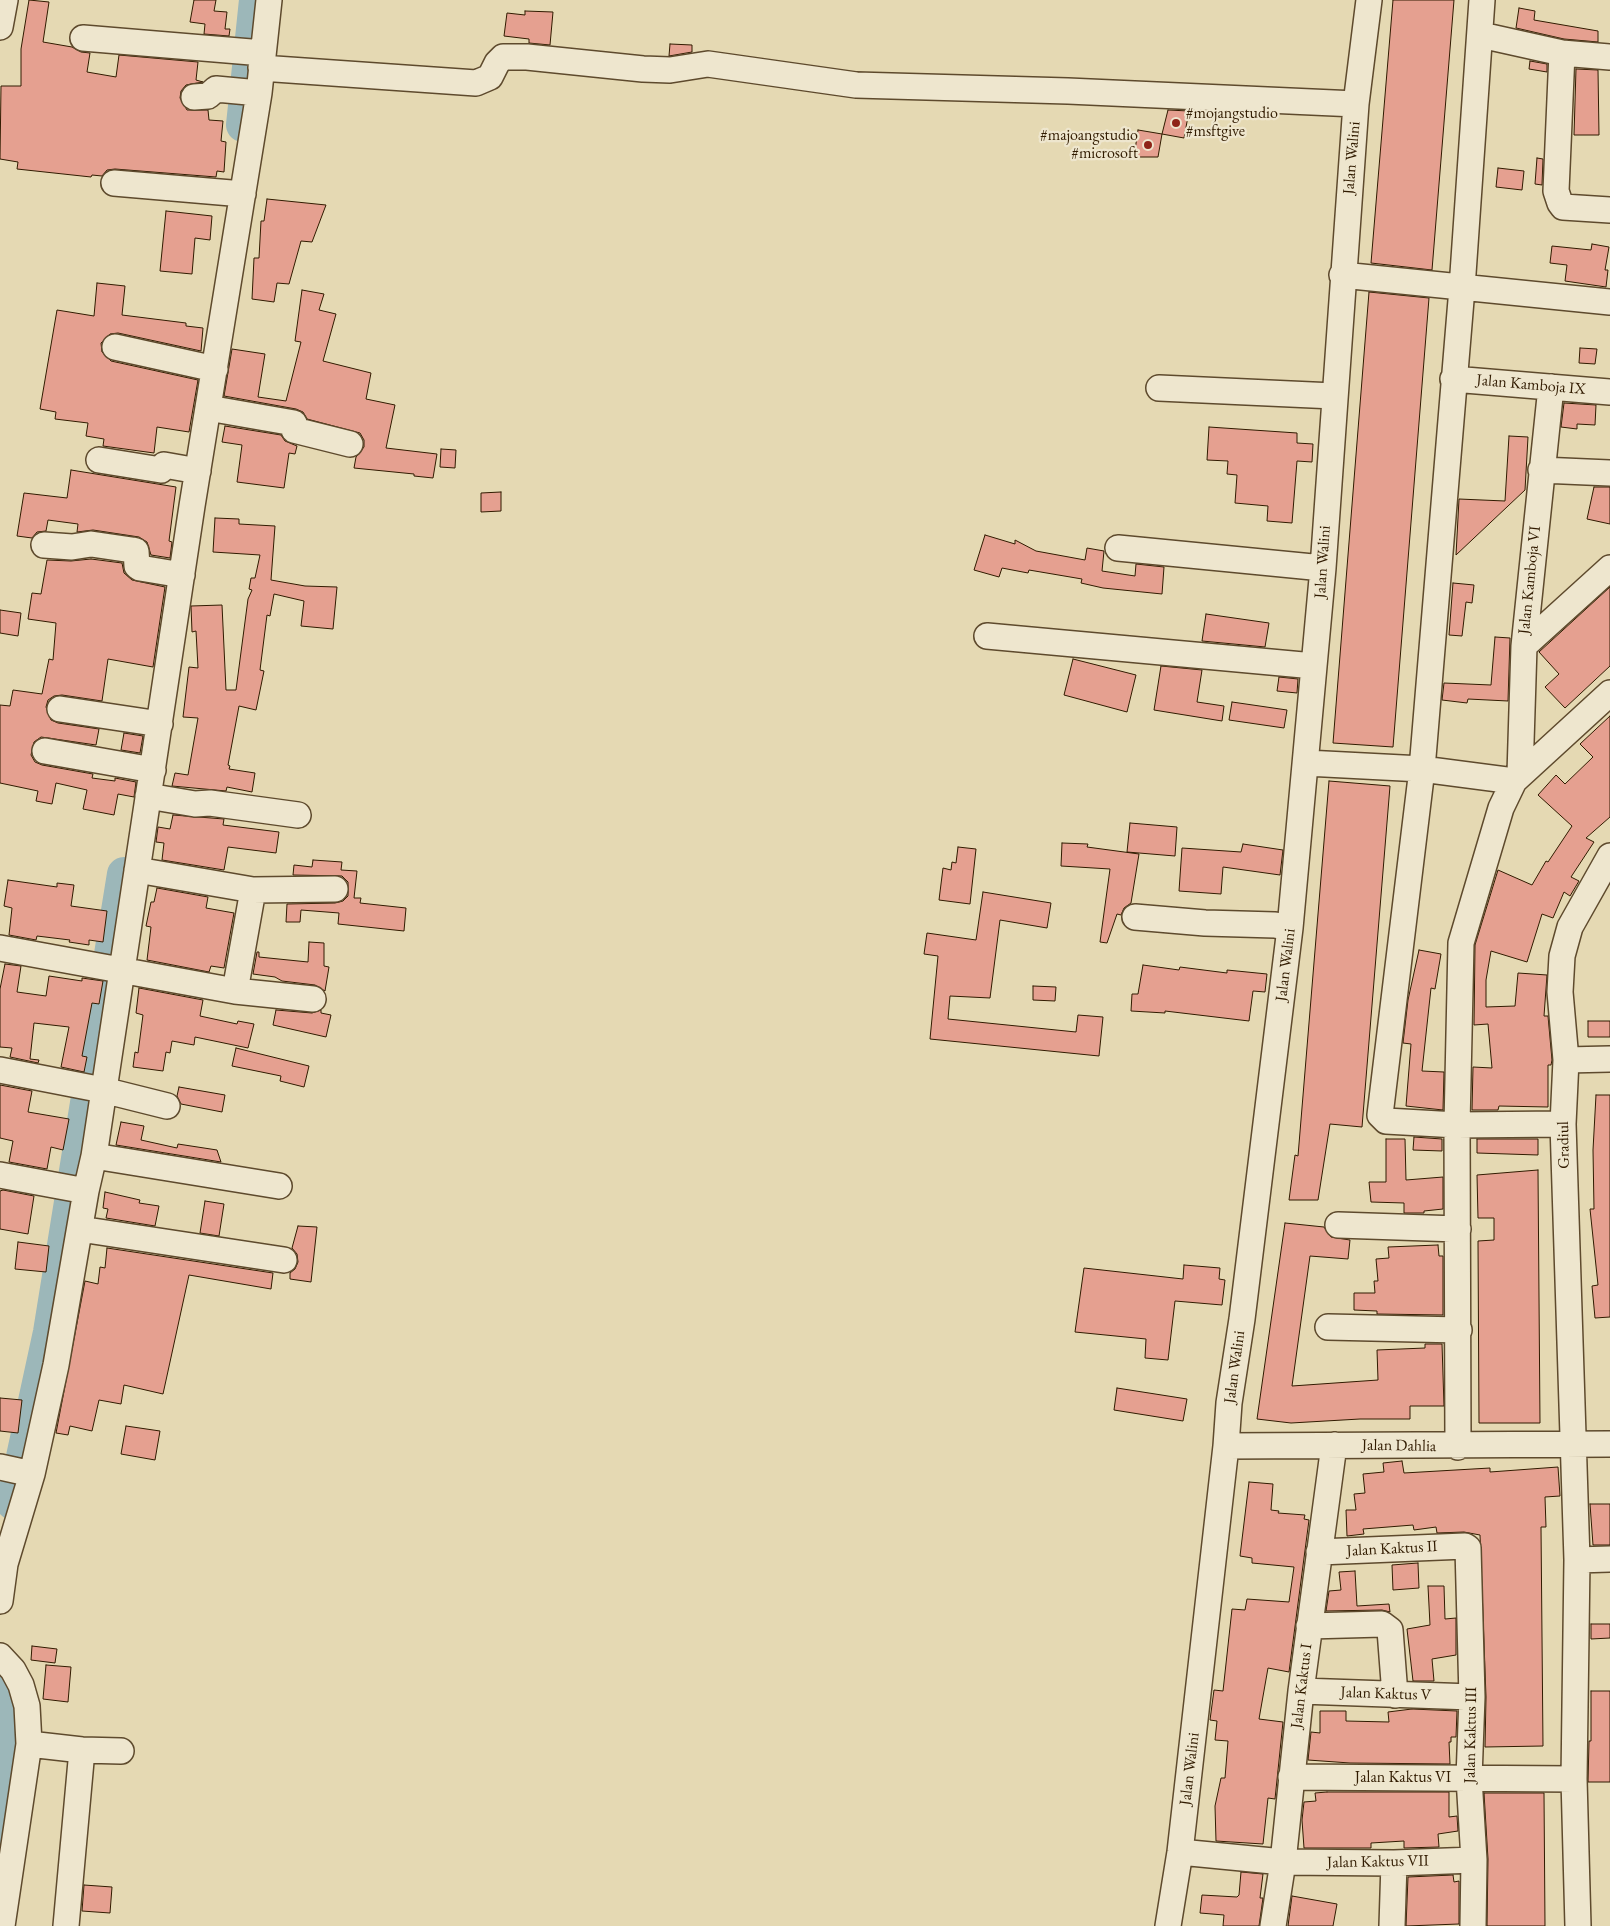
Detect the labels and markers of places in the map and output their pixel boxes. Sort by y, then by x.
place label: #mojangstudio #msftgive [1186,104,1278,142]
marker: #mojangstudio #msftgive [1170,117,1182,129]
place label: #majoangstudio #microsoft [1040,126,1138,164]
marker: #majoangstudio #microsoft [1142,139,1154,151]

